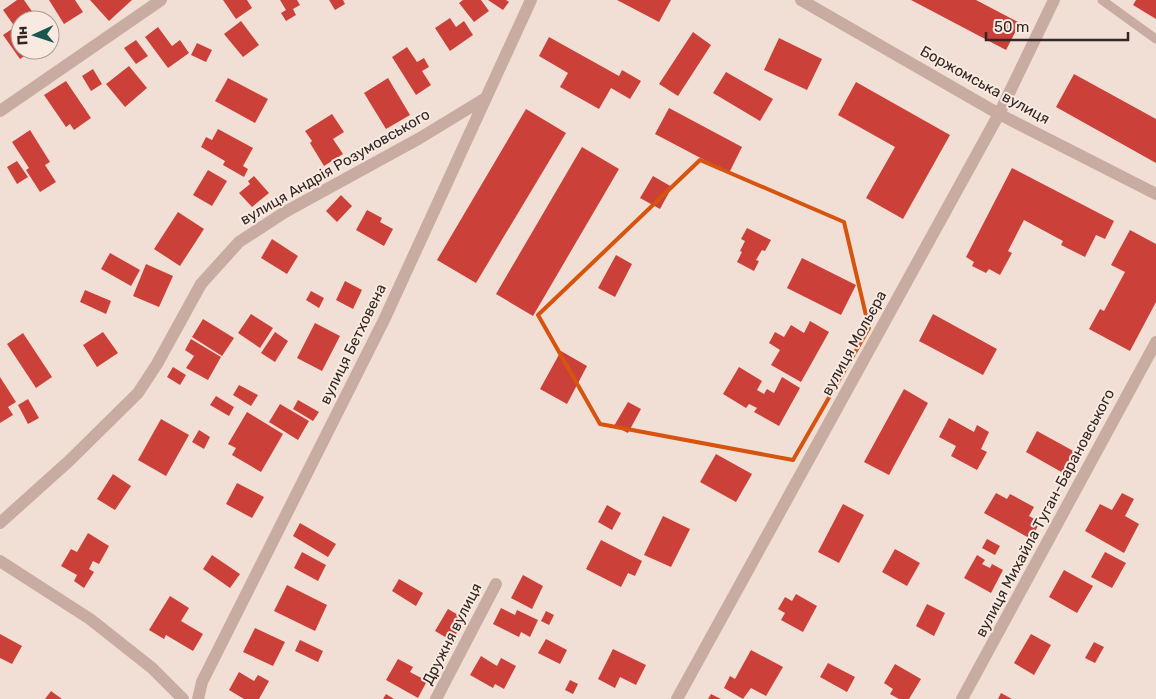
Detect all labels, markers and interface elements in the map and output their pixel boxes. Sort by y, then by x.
north arrow [10,10,60,60]
scale bar [986,10,1128,42]
text: 50 m [994,18,1029,36]
text: Пн [14,25,32,46]
street label: Боржомська вулиця [917,42,1053,128]
street label: вулиця Андрія Розумовського [237,105,433,229]
street label: вулиця Бетховена [316,281,390,407]
street label: вулиця Мольєра [818,287,890,399]
street label: вулиця Михайла Туган-Барановського [972,386,1118,640]
street label: Дружня вулиця [419,580,485,688]

